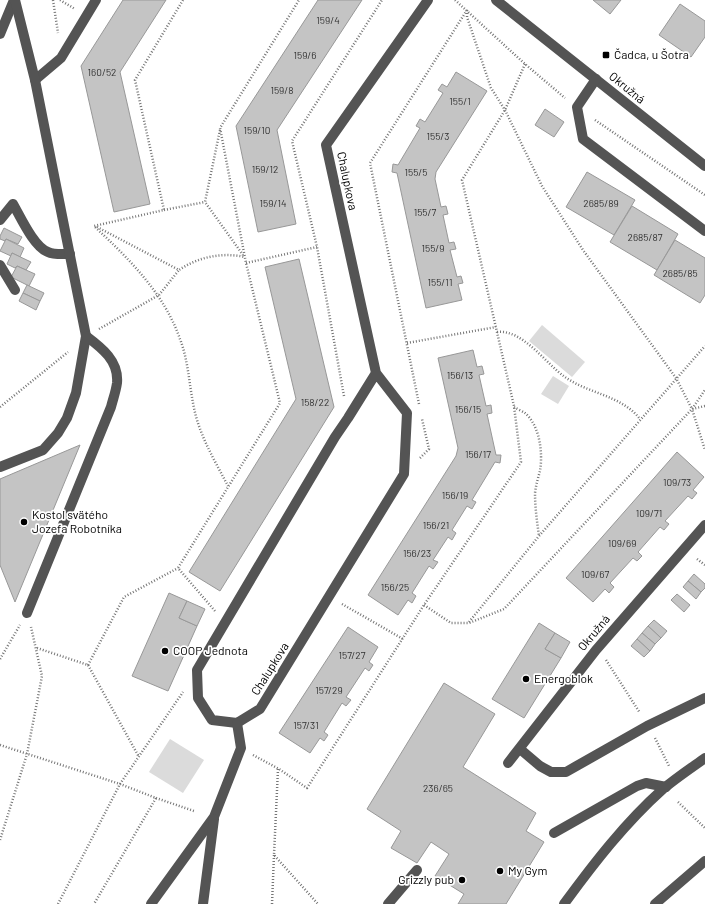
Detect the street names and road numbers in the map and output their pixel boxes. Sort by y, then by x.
street label: Okružná [607,68,648,106]
street label: Chalupkova [335,150,361,211]
street label: Okružná [574,612,612,653]
street label: Chalupkova [247,640,291,697]

